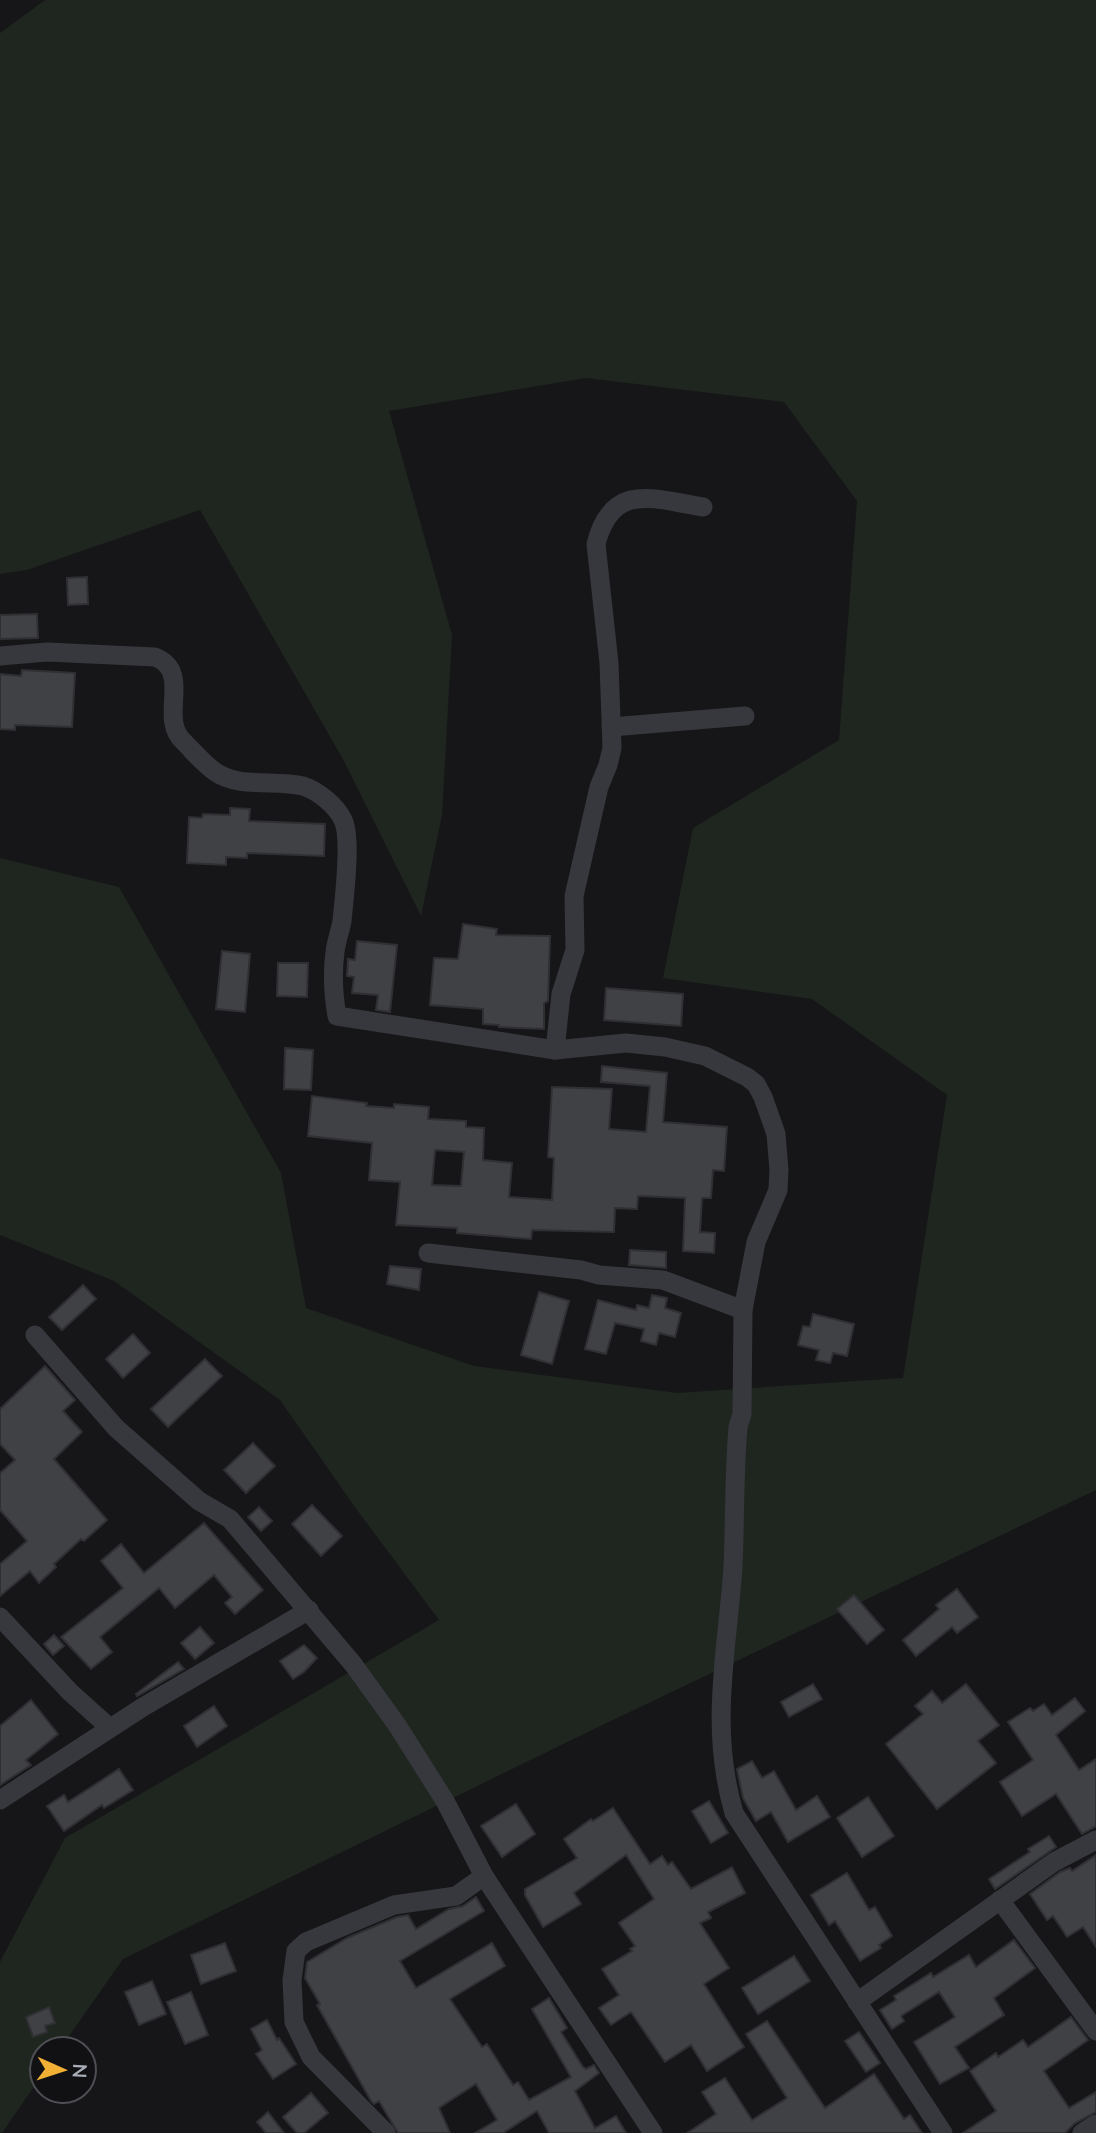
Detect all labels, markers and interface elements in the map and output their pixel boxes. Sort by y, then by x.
north arrow [28,2035,98,2105]
text: N [69,2063,92,2079]

